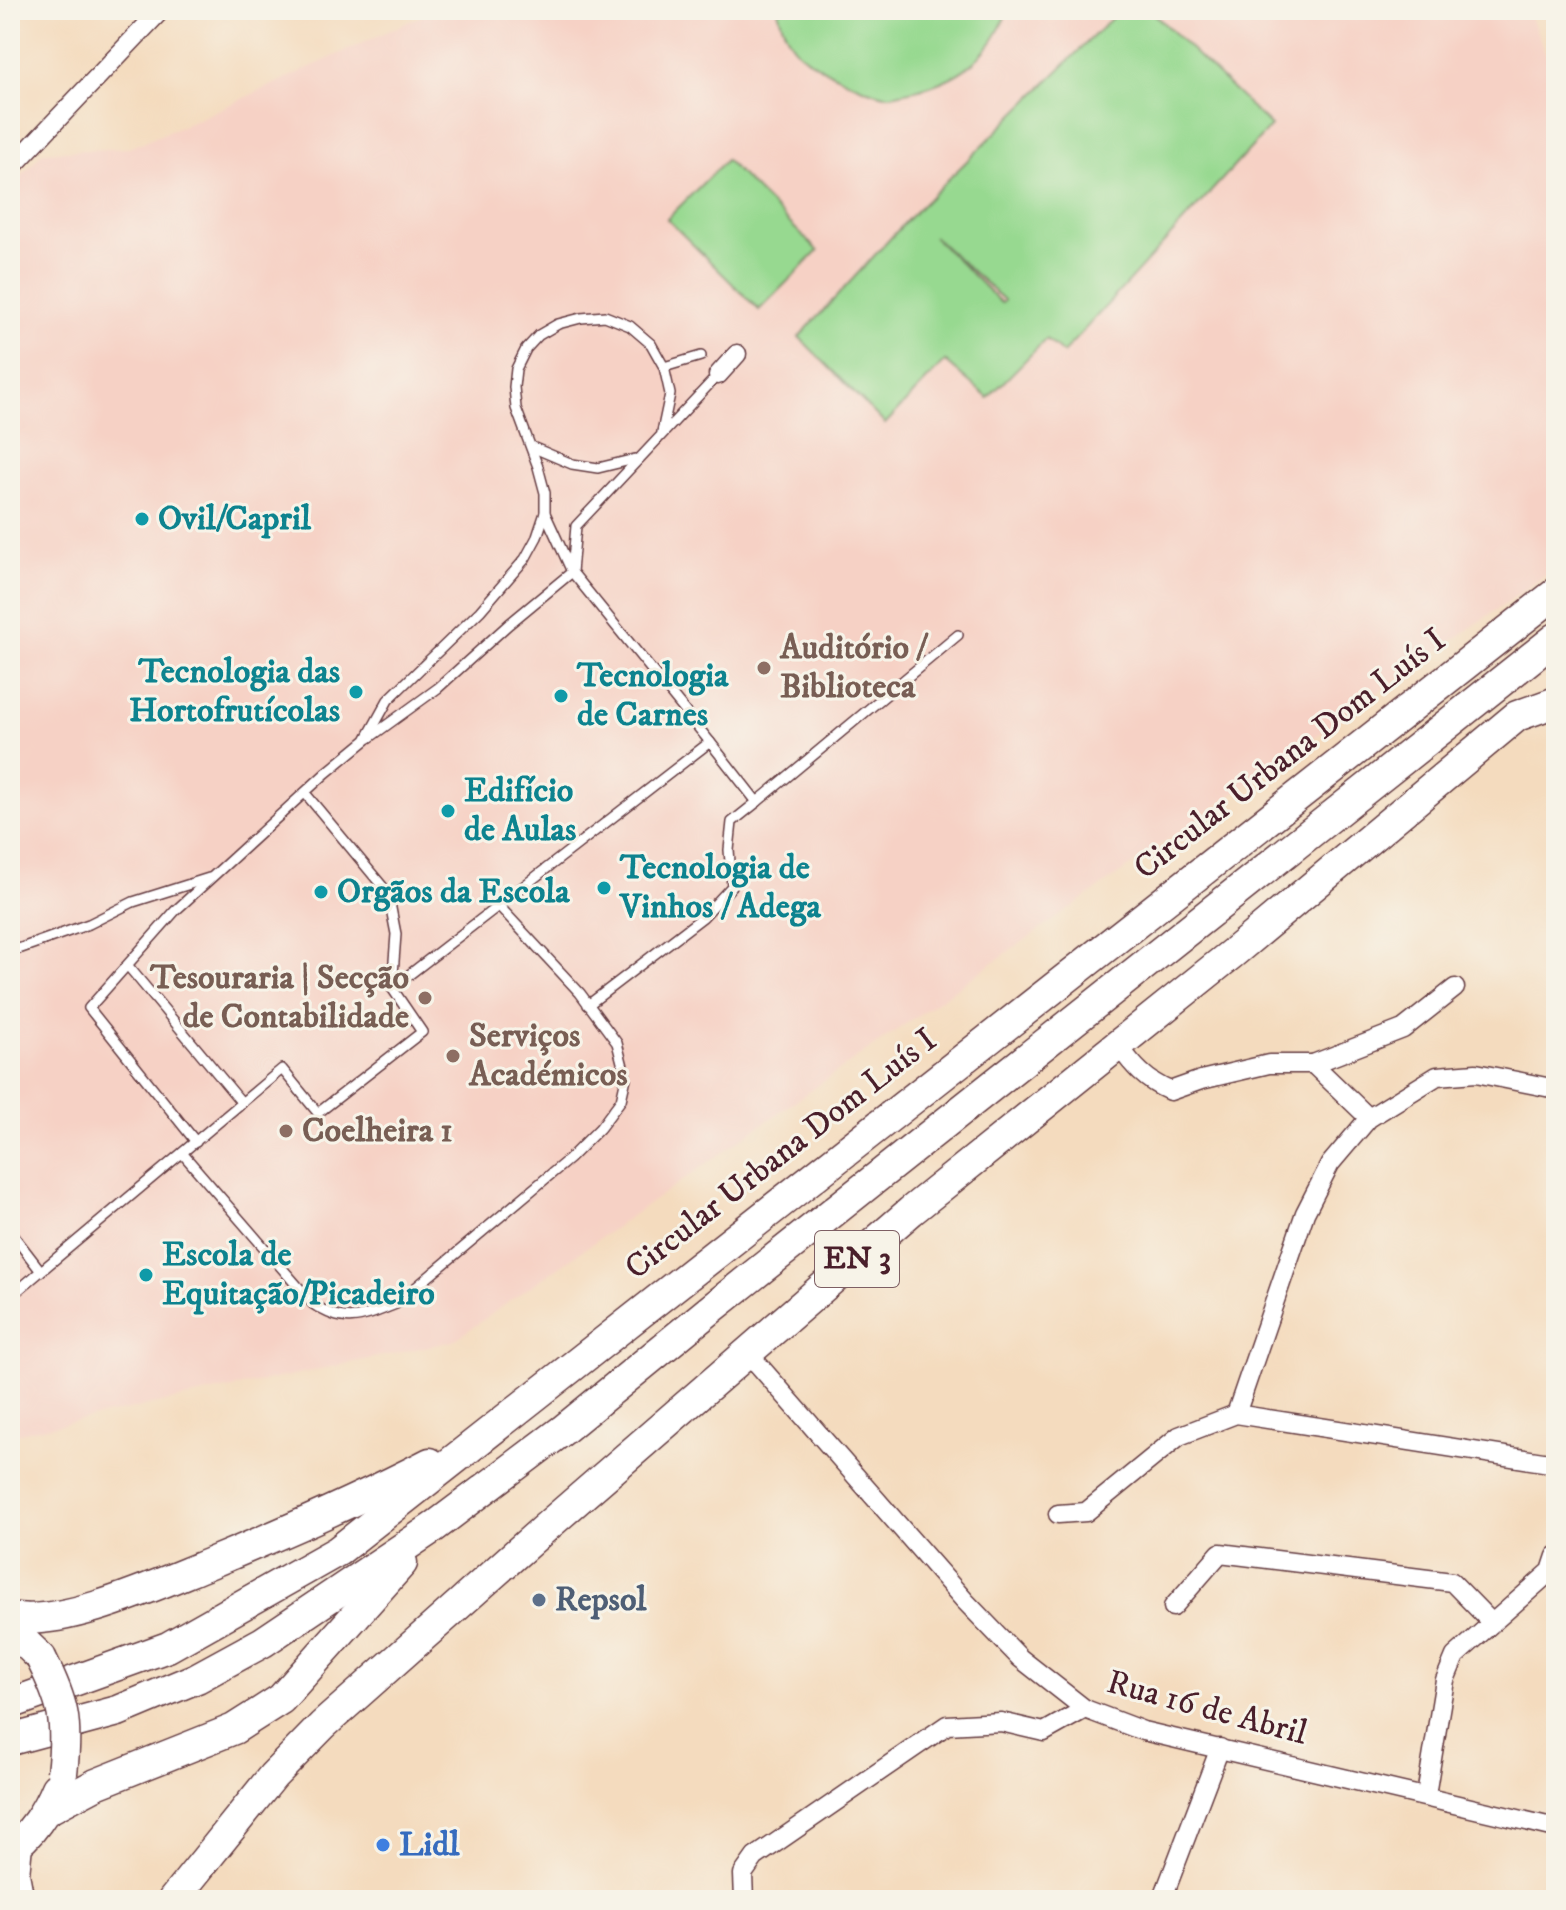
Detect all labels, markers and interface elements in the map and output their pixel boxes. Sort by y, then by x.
place label: Ovil/Capril [158,498,312,540]
marker: Ovil/Capril [133,510,151,528]
street label: Circular Urbana Dom Luís I [1126,619,1454,889]
place label: Auditório / Biblioteca [779,627,929,708]
place label: Tecnologia das Hortofrutícolas [129,651,340,732]
place label: Tecnologia de Carnes [576,655,729,736]
marker: Auditório / Biblioteca [755,659,773,677]
marker: Tecnologia das Hortofrutícolas [347,683,365,701]
marker: Tecnologia de Carnes [552,687,570,705]
place label: Edifício de Aulas [464,770,576,851]
marker: Edifício de Aulas [439,802,457,820]
place label: Tecnologia de Vinhos / Adega [618,847,821,928]
place label: Orgãos da Escola [337,871,570,913]
marker: Tecnologia de Vinhos / Adega [595,879,613,897]
marker: Orgãos da Escola [312,883,330,901]
place label: Tesouraria | Secção de Contabilidade [149,957,409,1038]
marker: Tesouraria | Secção de Contabilidade [416,989,434,1007]
place label: Serviços Académicos [468,1015,628,1096]
street label: Circular Urbana Dom Luís I [617,1019,945,1289]
marker: Serviços Académicos [444,1047,462,1065]
place label: Coelheira 1 [302,1110,453,1152]
marker: Coelheira 1 [277,1122,295,1140]
road number: EN 3 [815,1231,899,1287]
place label: Escola de Equitação/Picadeiro [162,1234,435,1315]
marker: Escola de Equitação/Picadeiro [137,1266,155,1284]
place label: Repsol [555,1579,647,1621]
marker: Repsol [530,1591,548,1609]
street label: Rua 16 de Abril [1102,1661,1312,1755]
place label: Lidl [399,1824,460,1866]
marker: Lidl [374,1836,392,1854]

